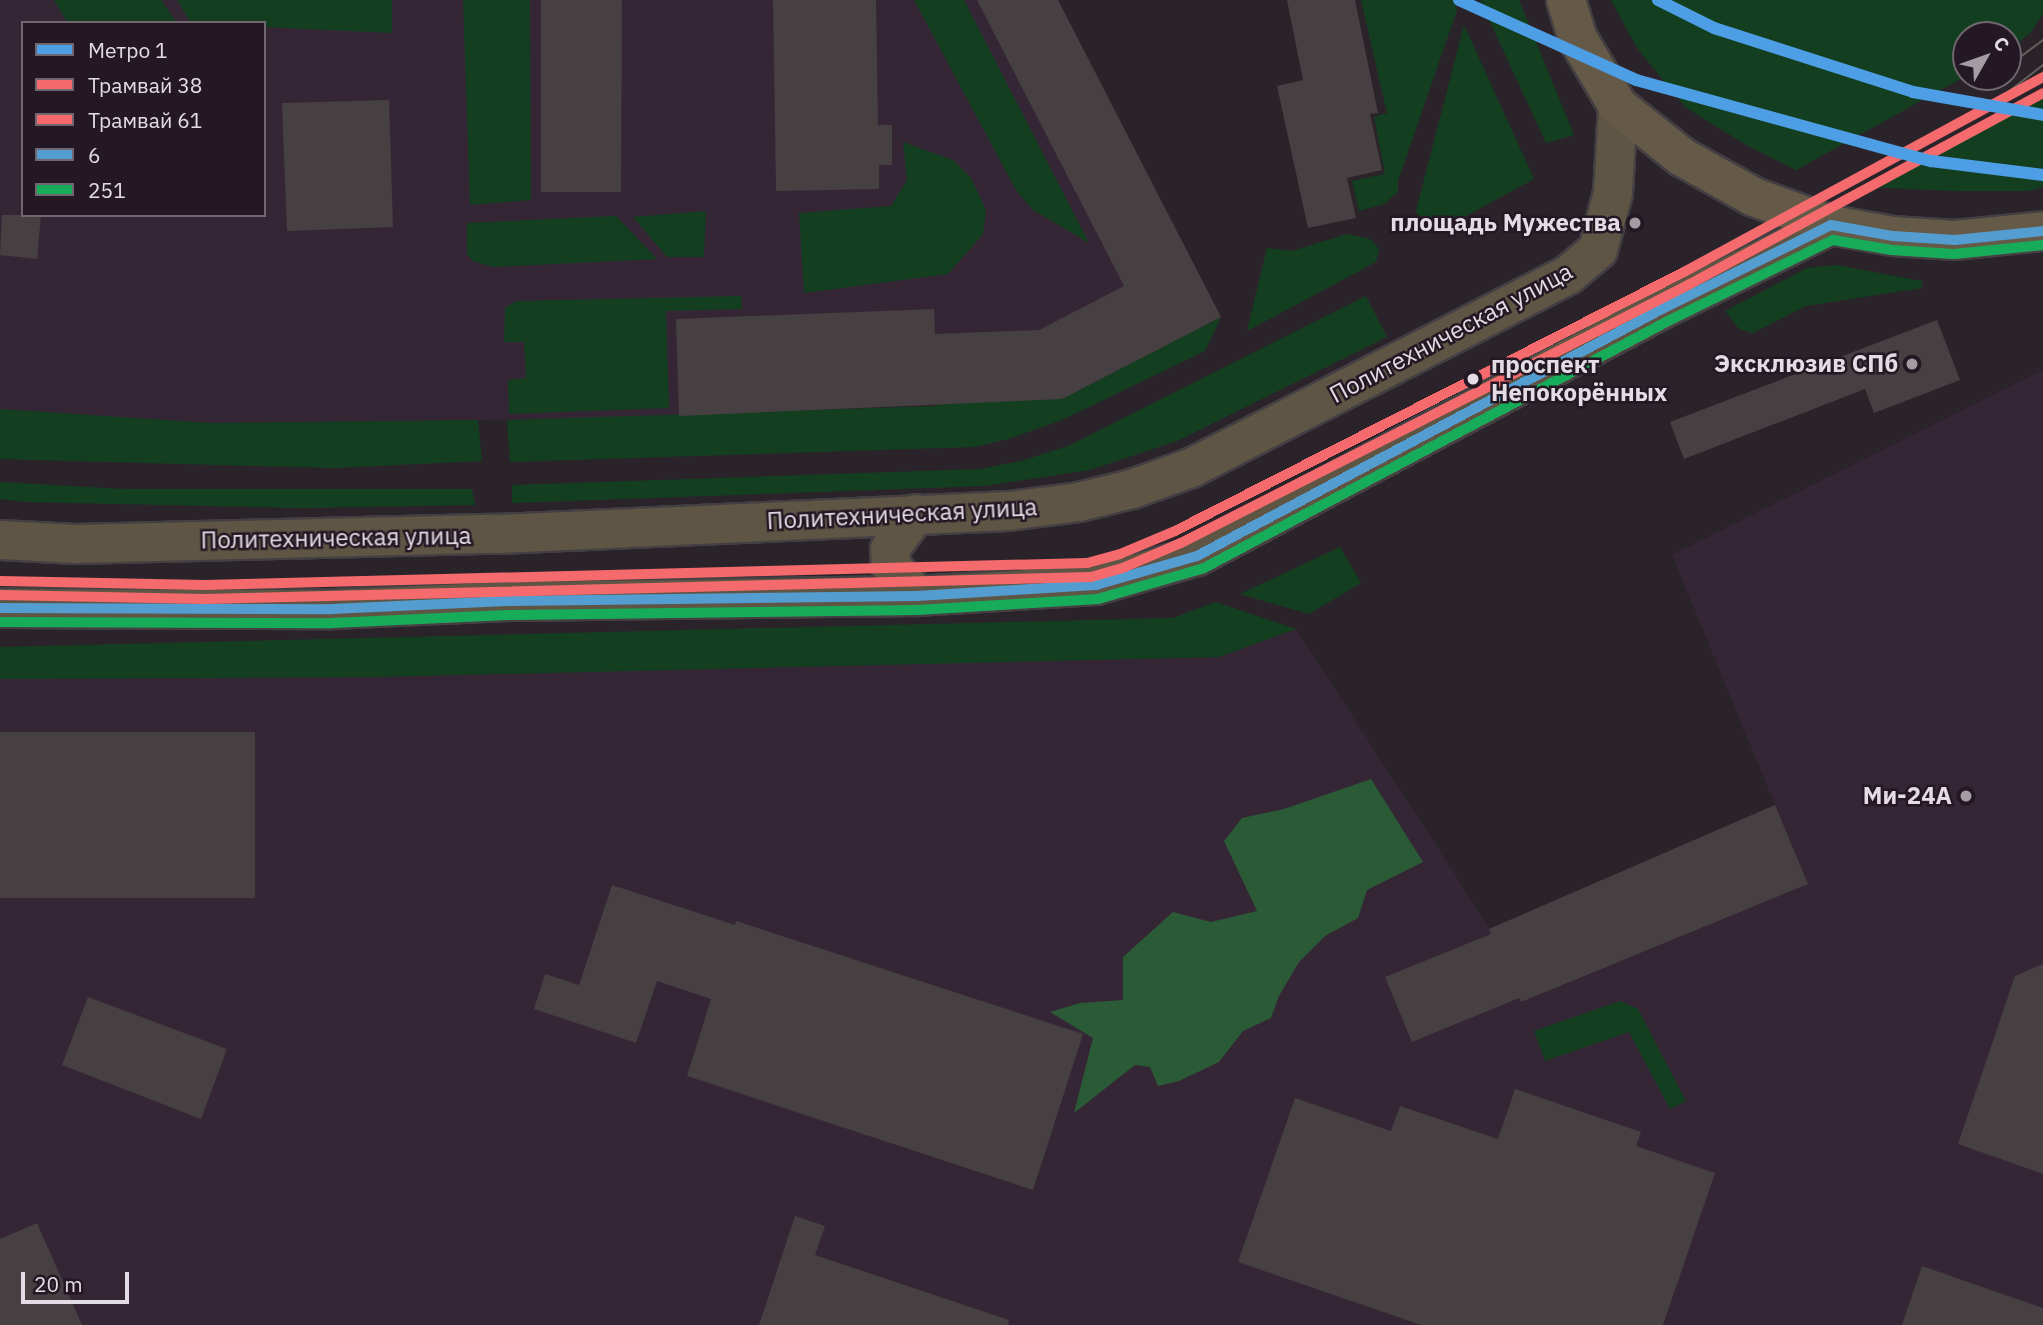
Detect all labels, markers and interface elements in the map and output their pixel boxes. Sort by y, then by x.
legend [21,21,266,217]
north arrow [1952,21,2022,91]
text: С [1988,31,2015,56]
text: Метро 1 [88,36,168,64]
text: Трамвай 38 [88,71,202,99]
text: Трамвай 61 [88,106,202,134]
text: 6 [88,141,101,169]
text: 251 [88,176,126,204]
place label: площадь Мужества [1390,209,1621,237]
marker: площадь Мужества [1627,215,1643,231]
street label: Политехническая улица [1325,257,1577,409]
place label: Эксклюзив СПб [1714,350,1898,378]
place label: проспект Непокорённых [1491,351,1667,407]
marker: Эксклюзив СПб [1904,356,1920,372]
marker: проспект Непокорённых [1461,367,1485,391]
street label: Политехническая улица [766,493,1038,535]
street label: Политехническая улица [200,521,472,555]
place label: Ми-24А [1863,782,1952,810]
marker: Ми-24А [1958,788,1974,804]
scale bar [24,1258,133,1302]
text: 20 m [34,1270,83,1298]

